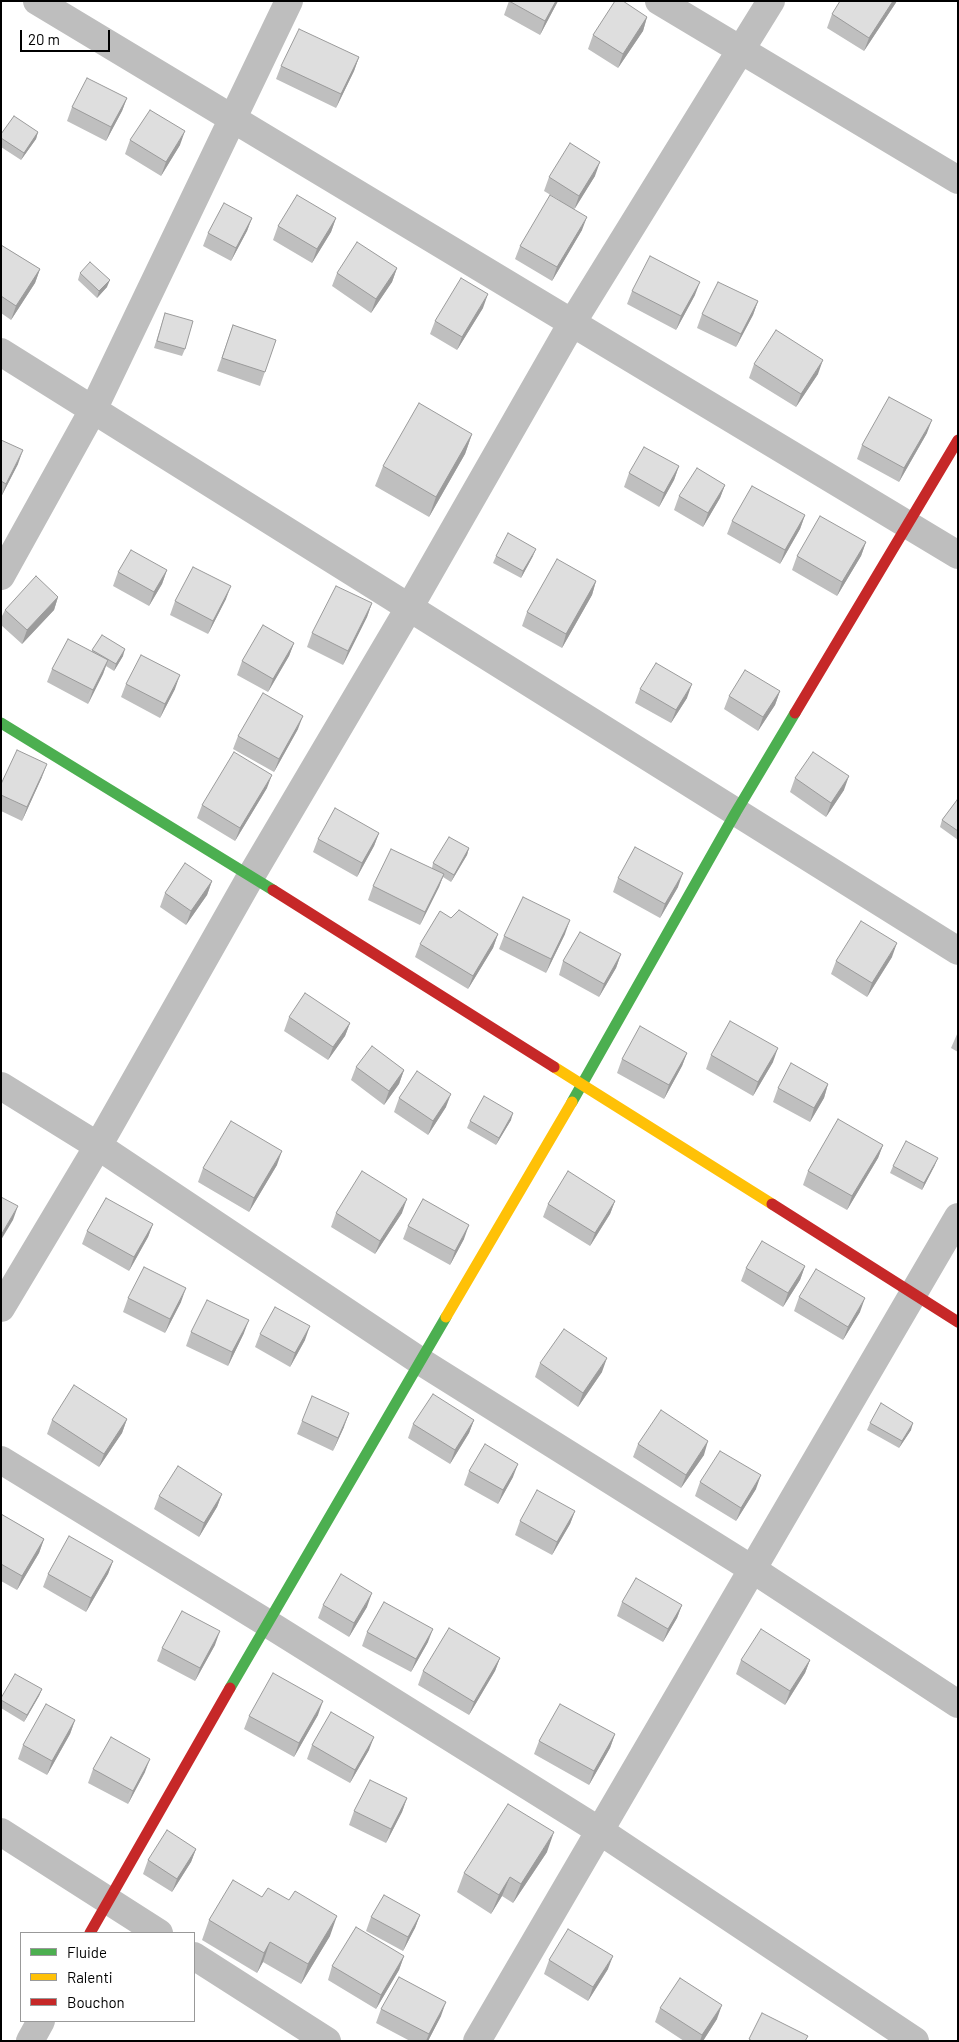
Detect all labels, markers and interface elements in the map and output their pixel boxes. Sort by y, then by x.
scale bar [22,20,112,52]
text: 20 m [28,30,60,48]
legend [20,1932,195,2022]
text: Fluide [67,1943,107,1961]
text: Ralenti [67,1968,113,1986]
text: Bouchon [67,1993,125,2011]

